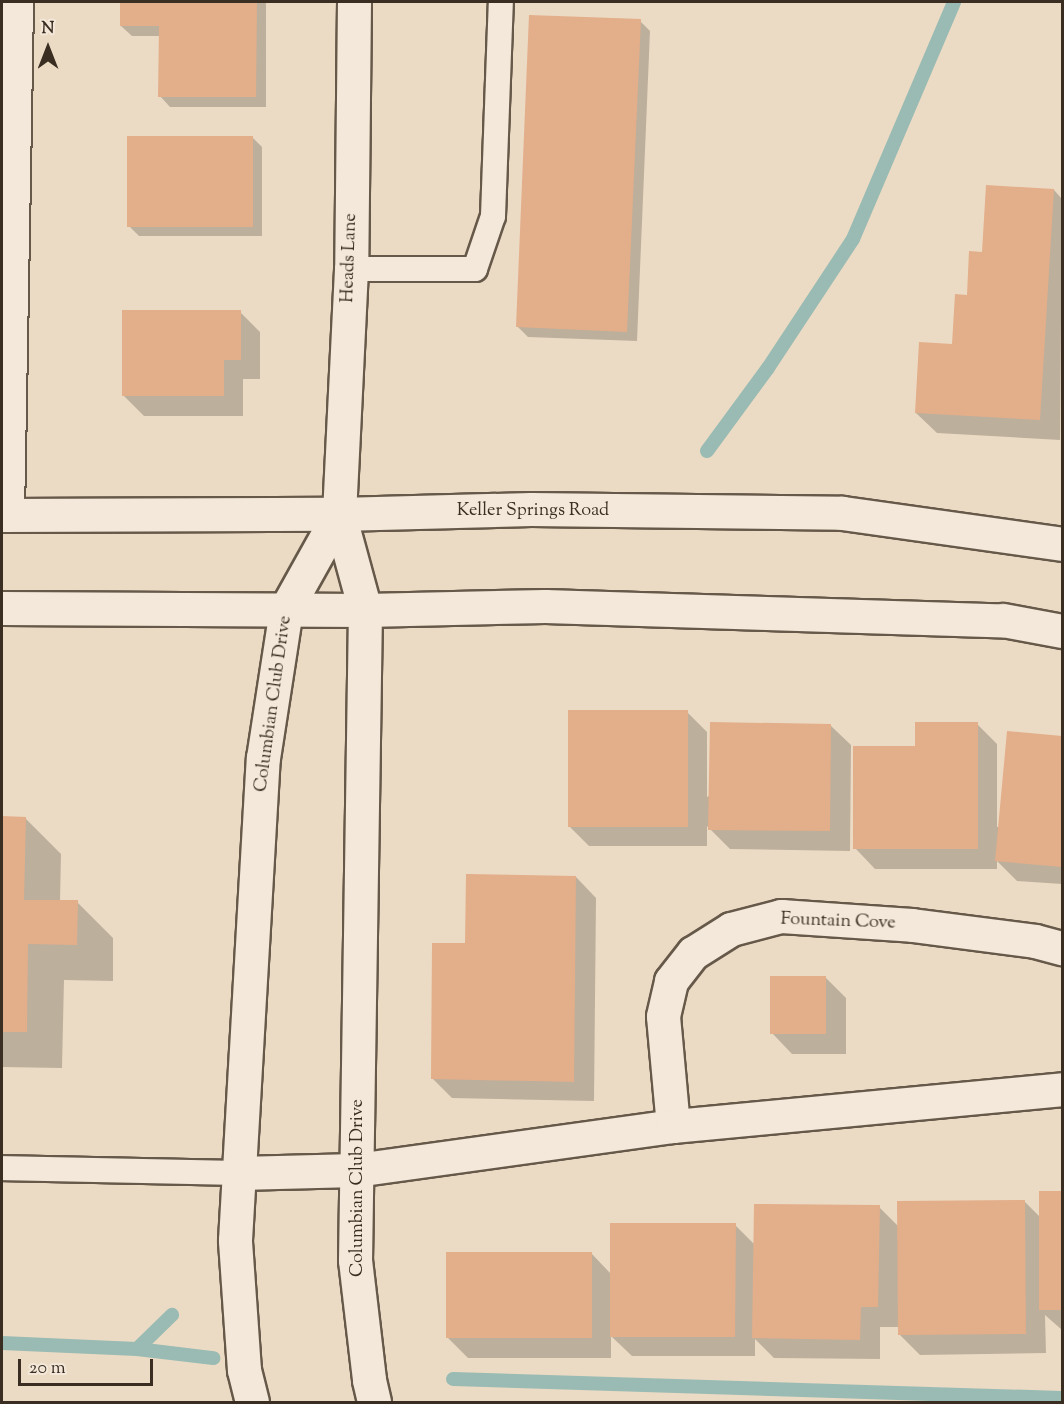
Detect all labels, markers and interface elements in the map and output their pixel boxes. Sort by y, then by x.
north arrow [18,18,78,78]
text: N [42,18,54,41]
street label: Heads Lane [338,213,362,303]
street label: Keller Springs Road [457,500,609,522]
street label: Columbian Club Drive [251,614,297,794]
street label: Fountain Cove [780,909,896,935]
street label: Columbian Club Drive [347,1099,369,1277]
scale bar [21,1347,156,1385]
text: 20 m [29,1356,66,1382]

